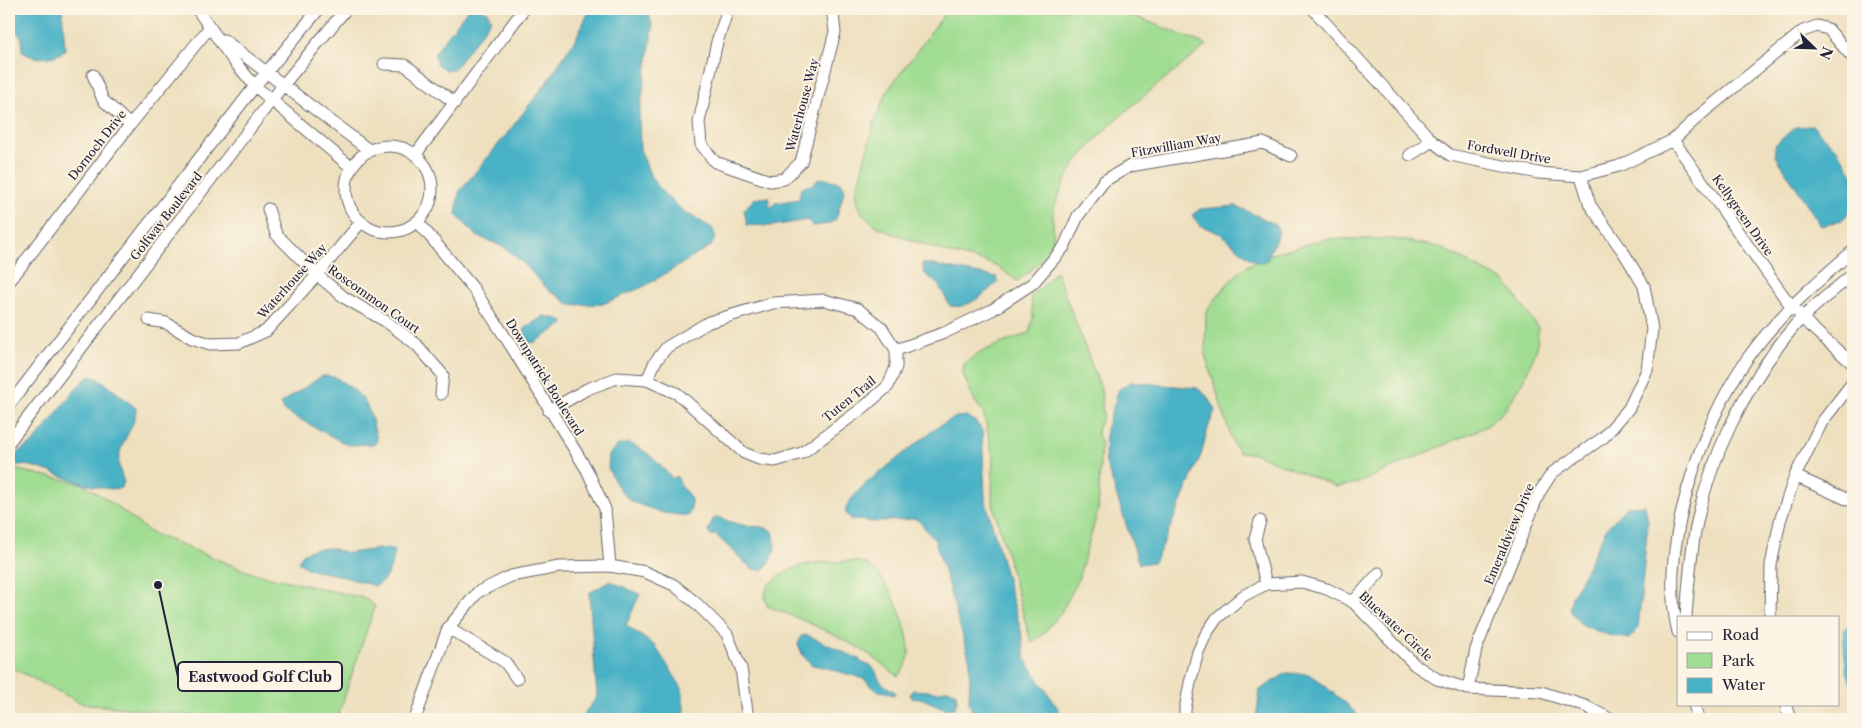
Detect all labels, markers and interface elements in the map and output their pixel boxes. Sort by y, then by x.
north arrow [1790,22,1840,72]
text: N [1815,44,1837,62]
street label: Waterhouse Way [782,56,822,154]
street label: Dornoch Drive [65,107,129,183]
street label: Fitzwilliam Way [1130,130,1223,160]
street label: Fordwell Drive [1466,137,1552,167]
street label: Golfway Boulevard [127,168,206,263]
street label: Kellygreen Drive [1709,171,1777,259]
street label: Waterhouse Way [254,240,330,322]
street label: Roscommon Court [325,262,423,337]
street label: Downpatrick Boulevard [503,316,587,439]
street label: Tuten Trail [819,373,879,425]
street label: Emeraldview Drive [1481,481,1537,587]
street label: Bluewater Circle [1356,588,1436,664]
legend [1677,616,1840,706]
text: Road [1722,625,1759,644]
text: Park [1722,651,1756,670]
callout: Eastwood Golf Club [178,662,342,691]
text: Eastwood Golf Club [188,668,332,686]
text: Water [1721,675,1766,694]

